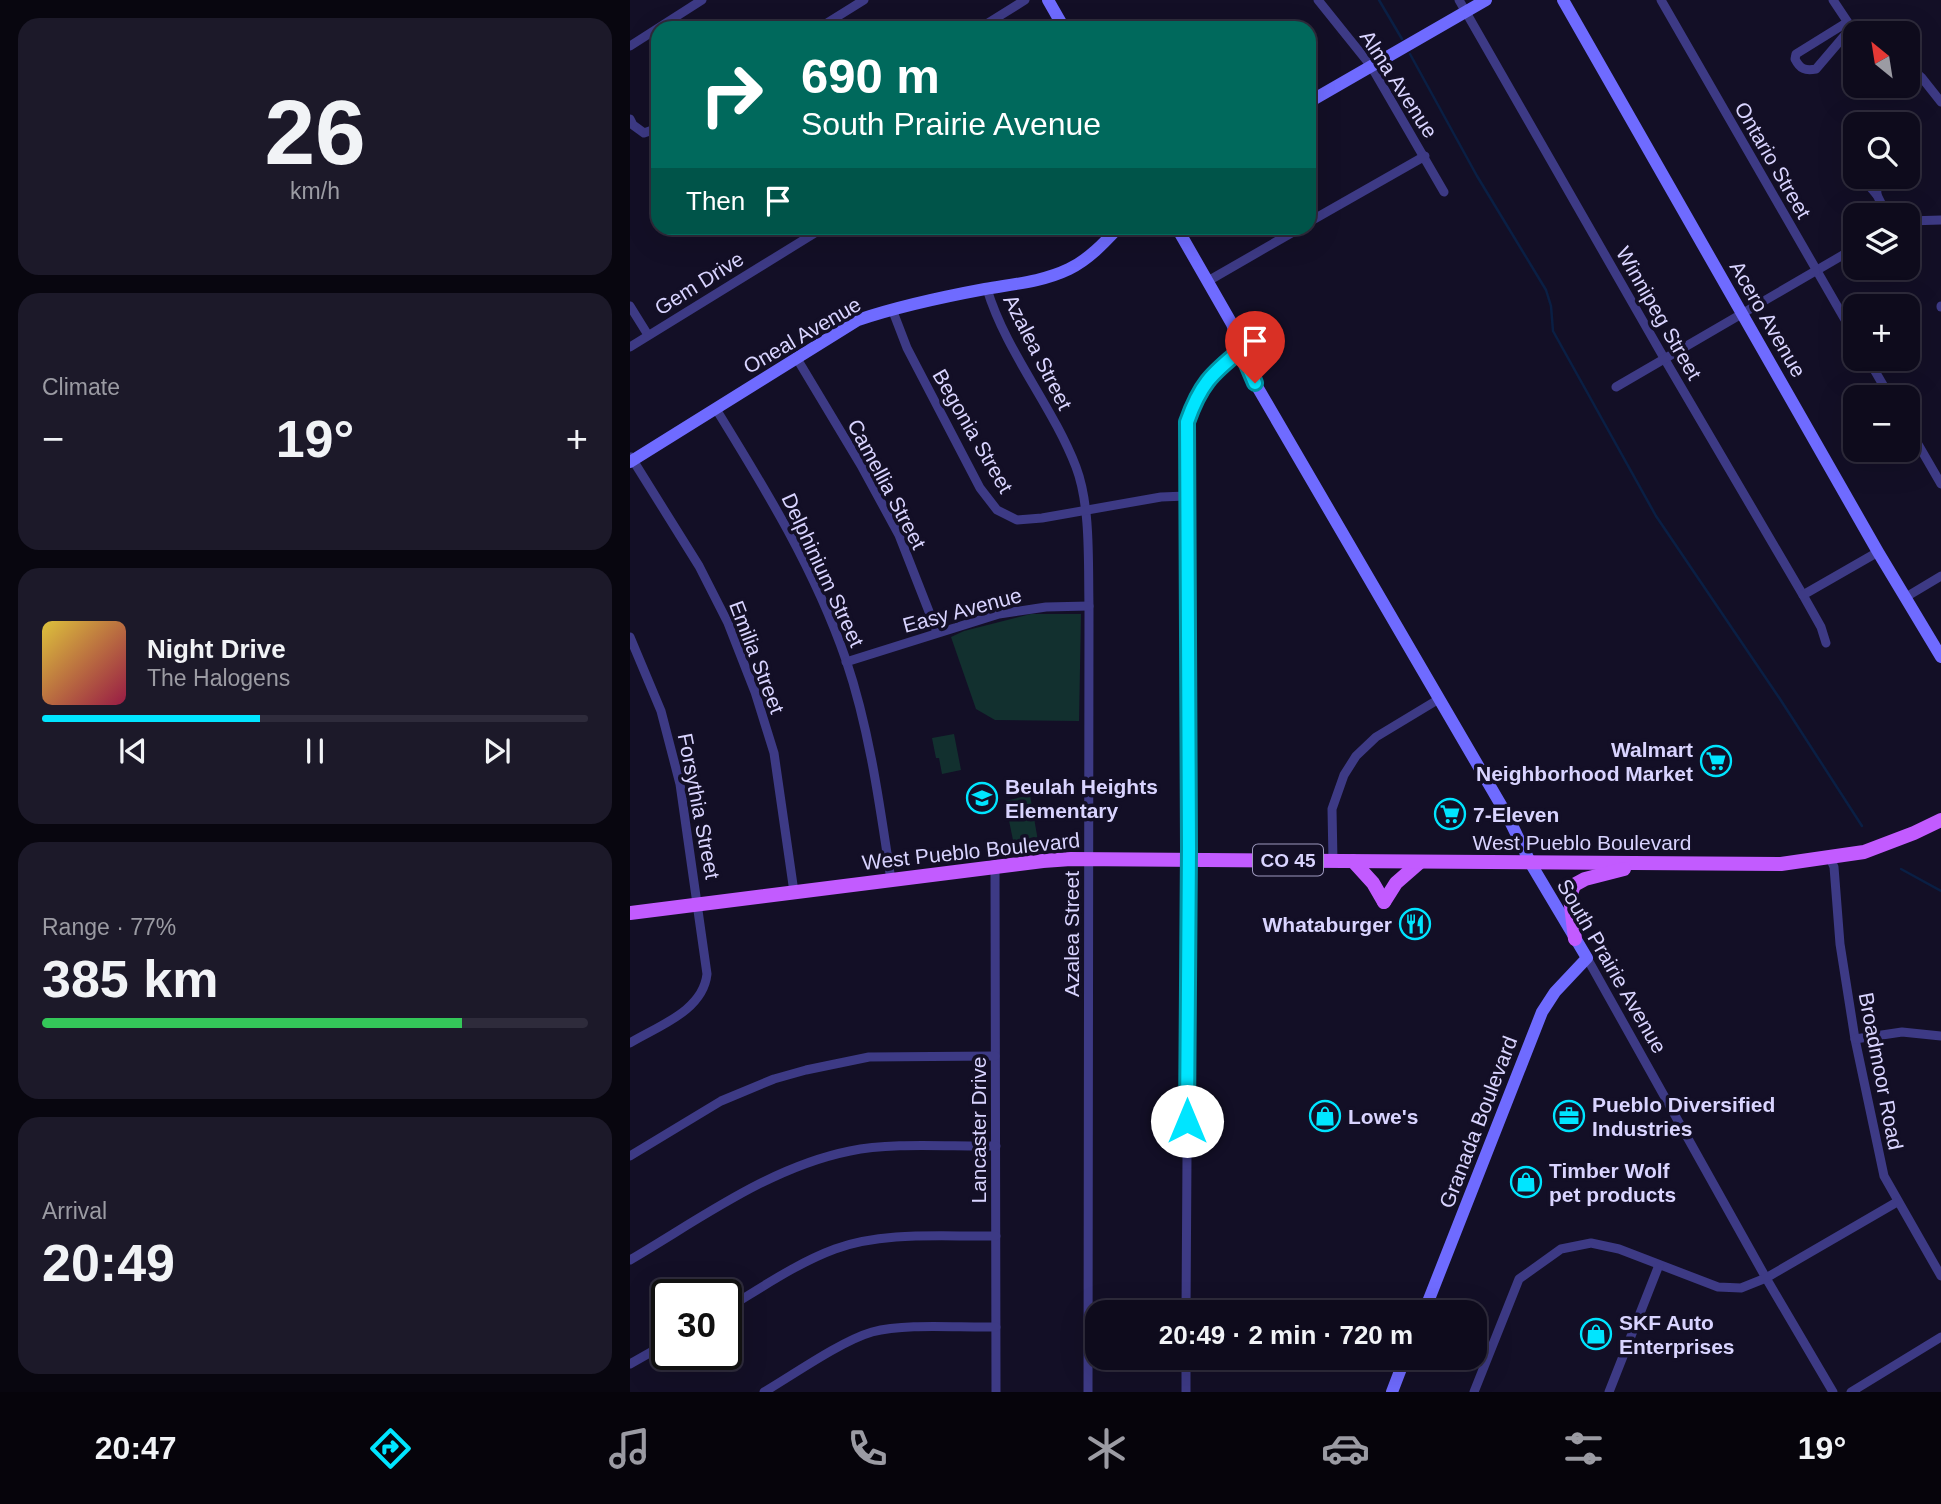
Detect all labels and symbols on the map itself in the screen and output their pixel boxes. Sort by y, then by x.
north arrow [1843,21,1920,98]
street label: Alma Avenue [1356,26,1442,142]
street label: Ontario Street [1730,98,1816,222]
street label: Winnipeg Street [1612,243,1706,384]
street label: Gem Drive [650,247,748,319]
street label: Acero Avenue [1725,257,1811,381]
street label: Azalea Street [999,291,1077,414]
street label: Oneal Avenue [739,292,865,378]
pin [1225,311,1285,383]
street label: Begonia Street [928,365,1018,497]
street label: Camellia Street [843,415,931,553]
street label: Delphinium Street [777,489,869,651]
street label: Easy Avenue [900,583,1024,637]
street label: Emilia Street [725,597,789,717]
street label: Forsythia Street [674,731,724,881]
place label: Walmart Neighborhood Market [1476,738,1693,785]
supermarket icon: Walmart Neighborhood Market [1699,744,1733,778]
place label: Beulah Heights Elementary [1005,775,1158,822]
school or university icon: Beulah Heights Elementary [965,781,999,815]
supermarket icon: 7-Eleven [1433,797,1467,831]
place label: 7-Eleven [1473,803,1559,826]
street label: West Pueblo Boulevard [861,828,1081,874]
street label: West Pueblo Boulevard [1472,831,1692,854]
road number: CO 45 [1253,845,1323,876]
street label: Azalea Street [1060,871,1083,997]
street label: South Prairie Avenue [1553,875,1671,1057]
restaurant icon: Whataburger [1398,907,1432,941]
place label: Whataburger [1262,913,1392,936]
street label: Broadmoor Road [1854,990,1908,1152]
street label: Granada Boulevard [1435,1033,1521,1211]
street label: Lancaster Drive [967,1056,990,1204]
position arrow [1150,1084,1224,1158]
place label: Pueblo Diversified Industries [1592,1093,1775,1140]
shop icon: Lowe's [1308,1099,1342,1133]
office icon: Pueblo Diversified Industries [1552,1099,1586,1133]
place label: Lowe's [1348,1105,1418,1128]
place label: Timber Wolf pet products [1549,1159,1676,1206]
shop icon: Timber Wolf pet products [1509,1165,1543,1199]
speed limit sign: 30 [651,1279,742,1370]
place label: SKF Auto Enterprises [1619,1311,1735,1358]
shop icon: SKF Auto Enterprises [1579,1317,1613,1351]

